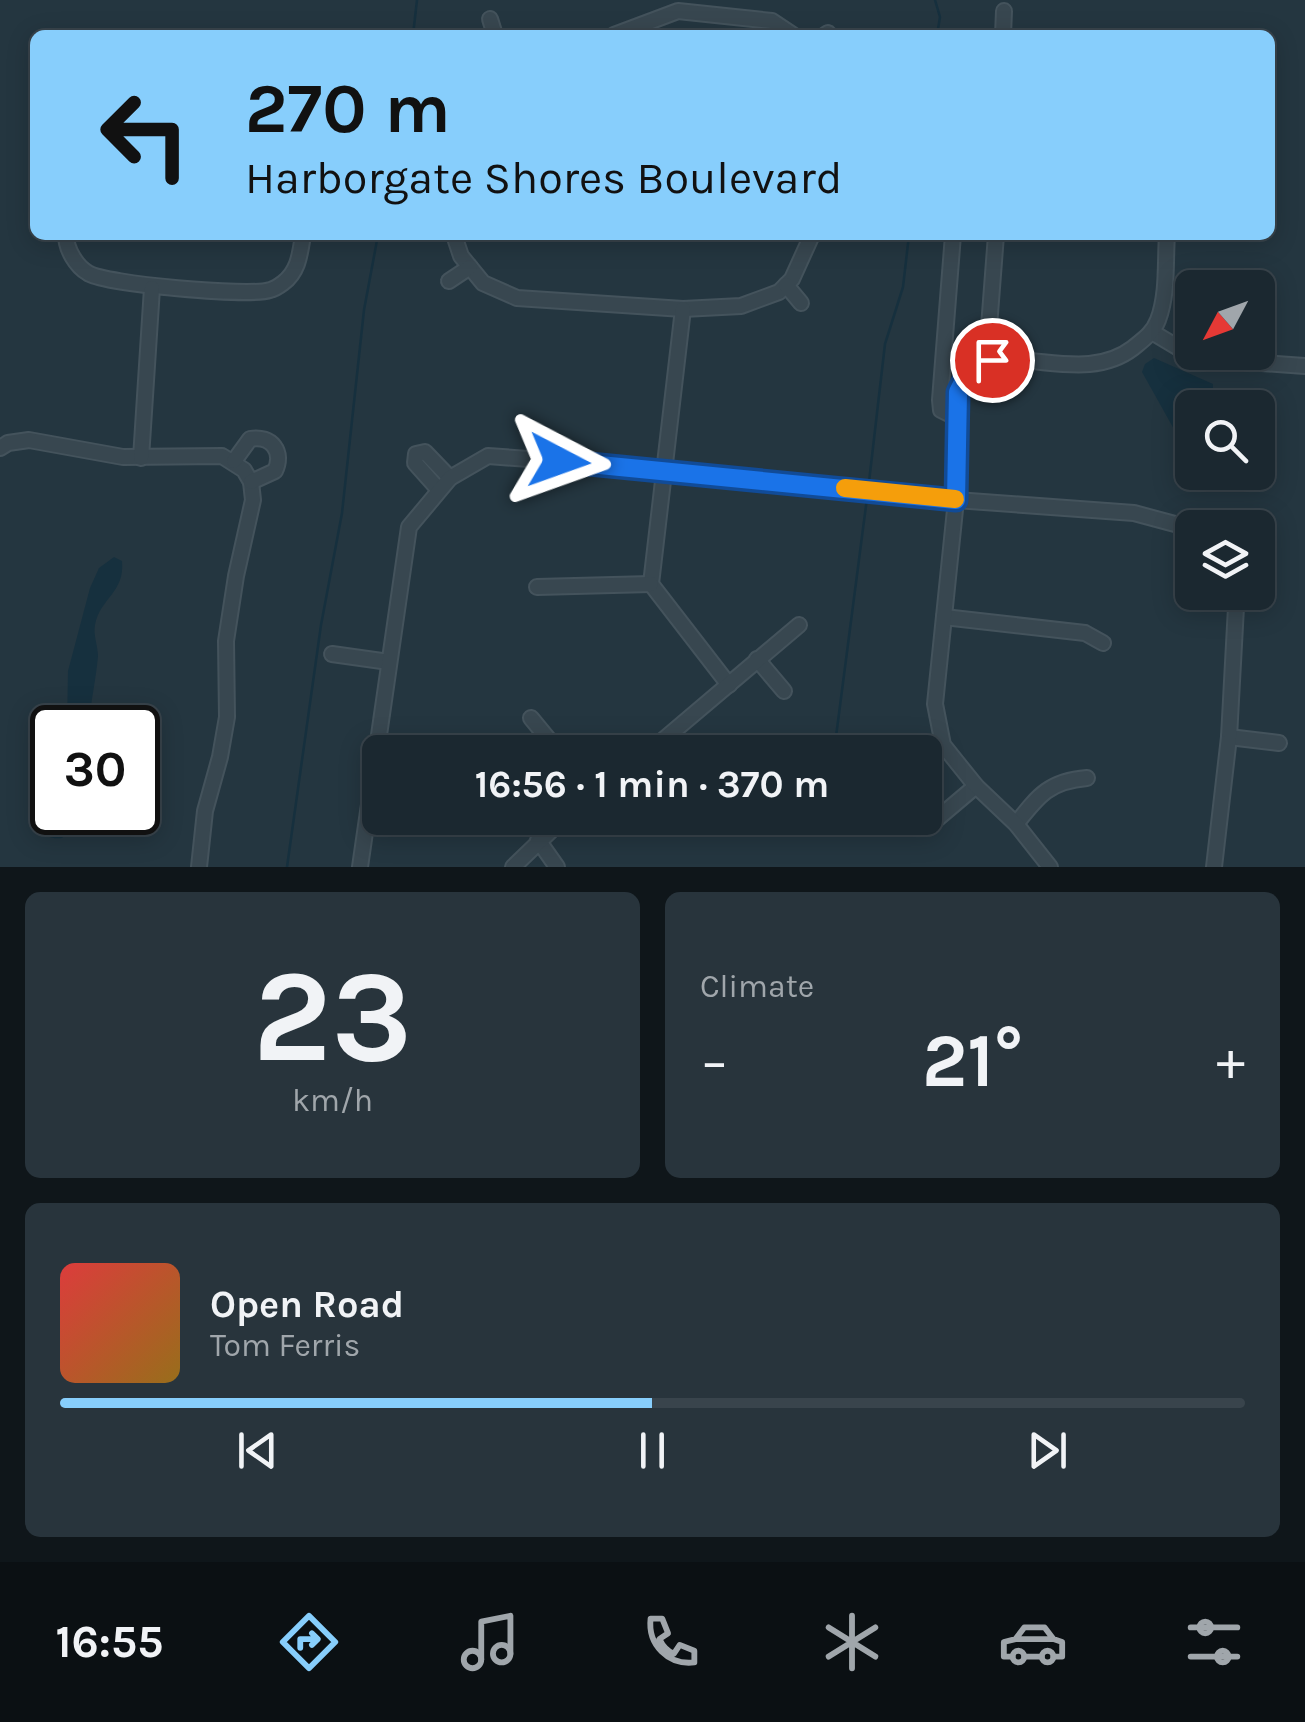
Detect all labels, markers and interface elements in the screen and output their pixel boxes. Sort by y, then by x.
text: 270 m [245,68,451,150]
icon: left [80,70,210,200]
text: Harborgate Shores Boulevard [245,152,842,204]
north arrow [1175,270,1275,370]
map controls [1175,270,1275,610]
pin [950,318,1035,403]
icon: arrive [965,333,1020,388]
button: search [1175,390,1275,490]
position arrow [507,409,611,513]
button: layers [1175,510,1275,610]
speed limit sign: 30 [30,705,160,835]
text: 16:56 · 1 min · 370 m [475,762,829,807]
text: 23 [253,941,412,1093]
text: Climate [700,968,814,1005]
text: 21° [922,1017,1023,1105]
text: − [700,1029,729,1093]
text: + [1216,1029,1245,1093]
text: km/h [292,1082,373,1119]
text: Open Road [210,1282,404,1327]
text: Tom Ferris [210,1327,360,1364]
icon: previous [230,1423,285,1478]
icon: pause [625,1423,680,1478]
icon: next [1020,1423,1075,1478]
icon: directions [274,1607,344,1677]
icon: music [455,1607,525,1677]
icon: phone [636,1607,706,1677]
icon: climate [817,1607,887,1677]
icon: car [998,1607,1068,1677]
icon: filters [1179,1607,1249,1677]
text: 16:55 [56,1616,163,1668]

